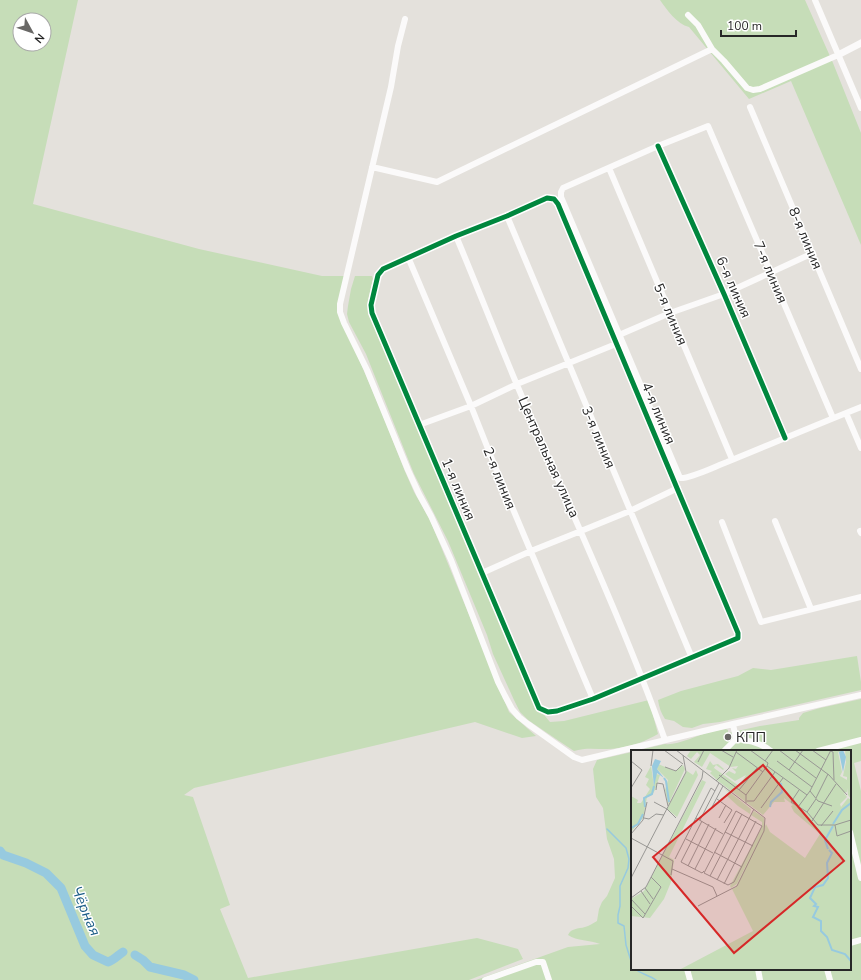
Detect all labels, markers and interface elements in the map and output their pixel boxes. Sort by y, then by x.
north arrow [12,12,52,52]
scale bar [721,12,796,38]
text: 100 m [727,18,762,34]
text: N [31,30,48,46]
street label: 8-я линия [784,204,827,272]
street label: 7-я линия [749,238,792,306]
street label: 6-я линия [712,253,756,321]
street label: 5-я линия [649,280,692,348]
street label: 4-я линия [637,379,680,447]
street label: Центральная улица [513,394,584,521]
street label: 3-я линия [577,403,620,471]
street label: 2-я линия [478,444,521,512]
street label: 1-я линия [437,455,480,523]
place label: КПП [736,728,766,747]
marker: КПП [723,732,733,742]
inset map [631,750,851,970]
water label: Чёрная [67,883,105,939]

